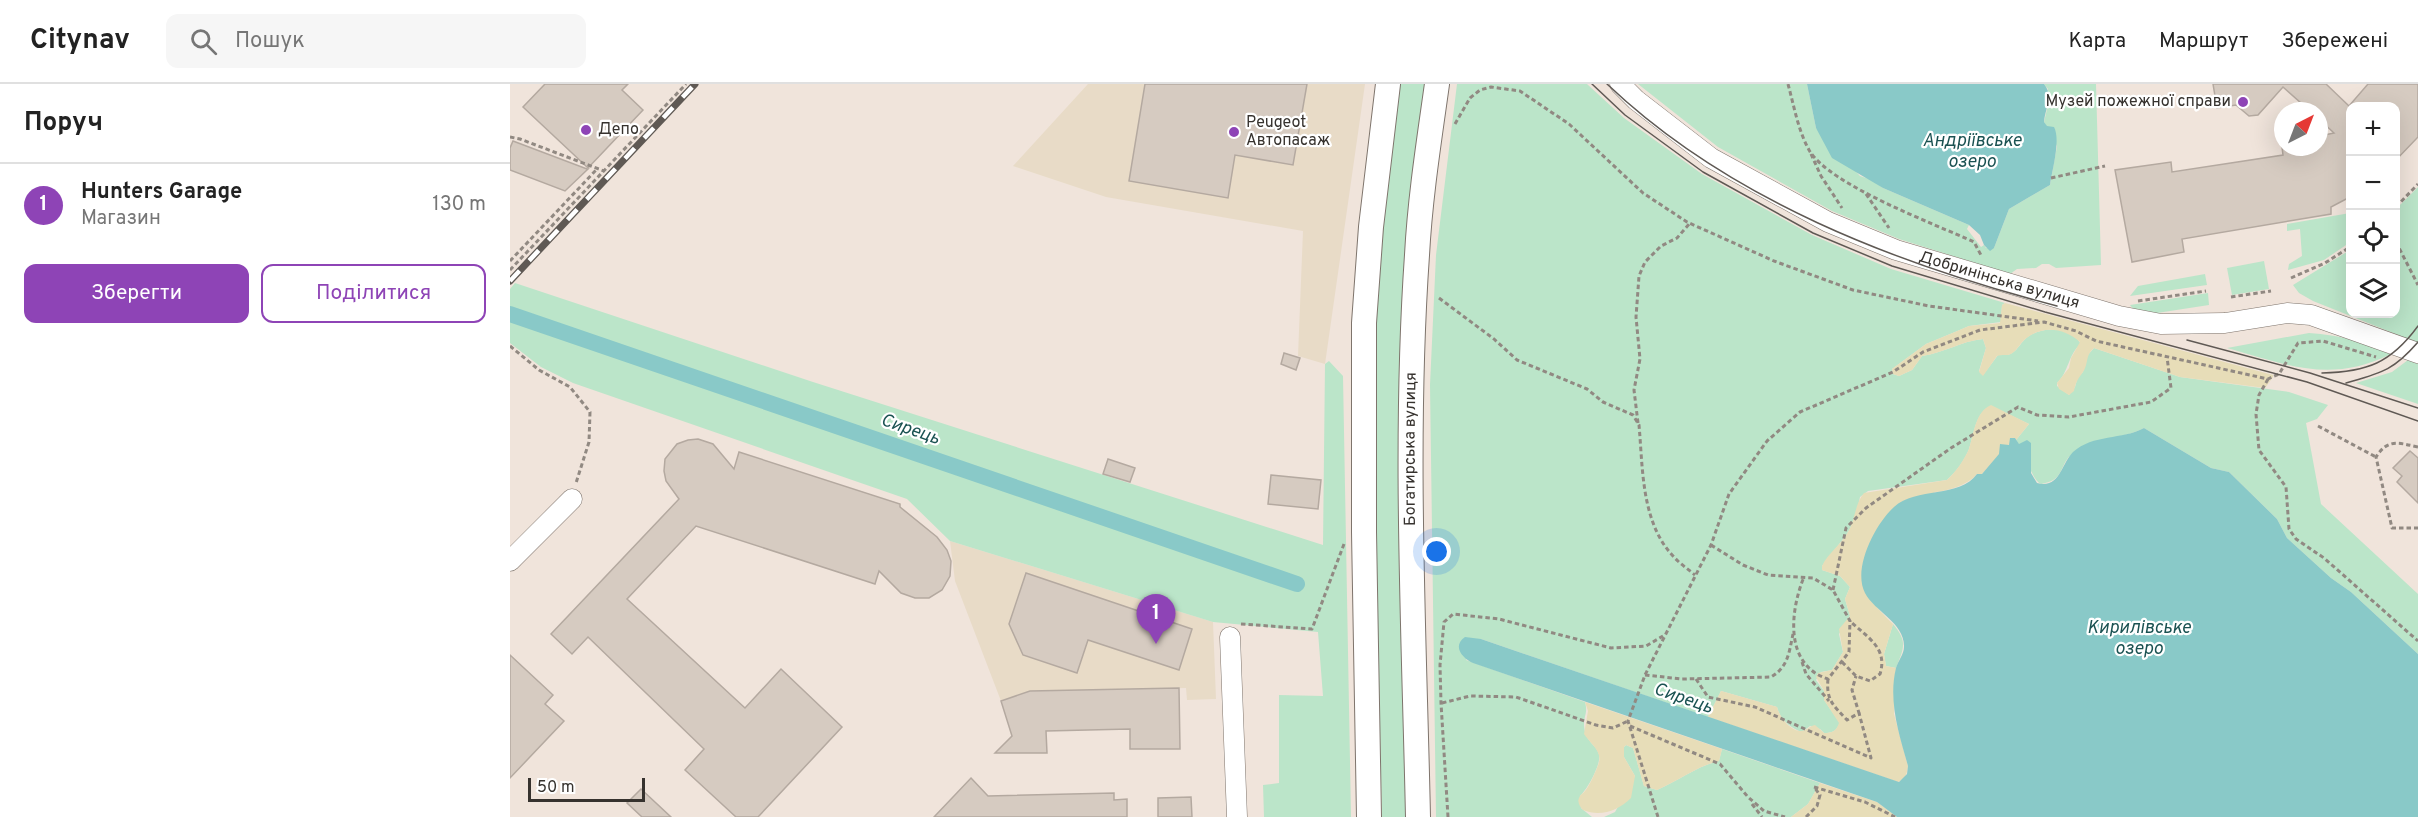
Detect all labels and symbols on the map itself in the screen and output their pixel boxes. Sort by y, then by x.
place label: Музей пожежної справи [2045,92,2231,112]
marker: Музей пожежної справи [2236,95,2250,109]
north arrow [2274,102,2328,156]
place label: Peugeot Автопасаж [1246,113,1330,151]
place label: Депо [598,120,639,140]
marker: Депо [579,123,593,137]
marker: Peugeot Автопасаж [1227,125,1241,139]
water label: Андріївське озеро [1922,130,2022,174]
street label: Добринінська вулиця [1917,247,2082,314]
street label: Богатирська вулиця [1401,372,1422,526]
water label: Сирець [877,409,943,451]
your location [1422,537,1451,566]
pin: 1 [1136,594,1176,644]
water label: Кирилівське озеро [2087,617,2192,661]
water label: Сирець [1650,678,1716,720]
scale bar [528,775,645,802]

